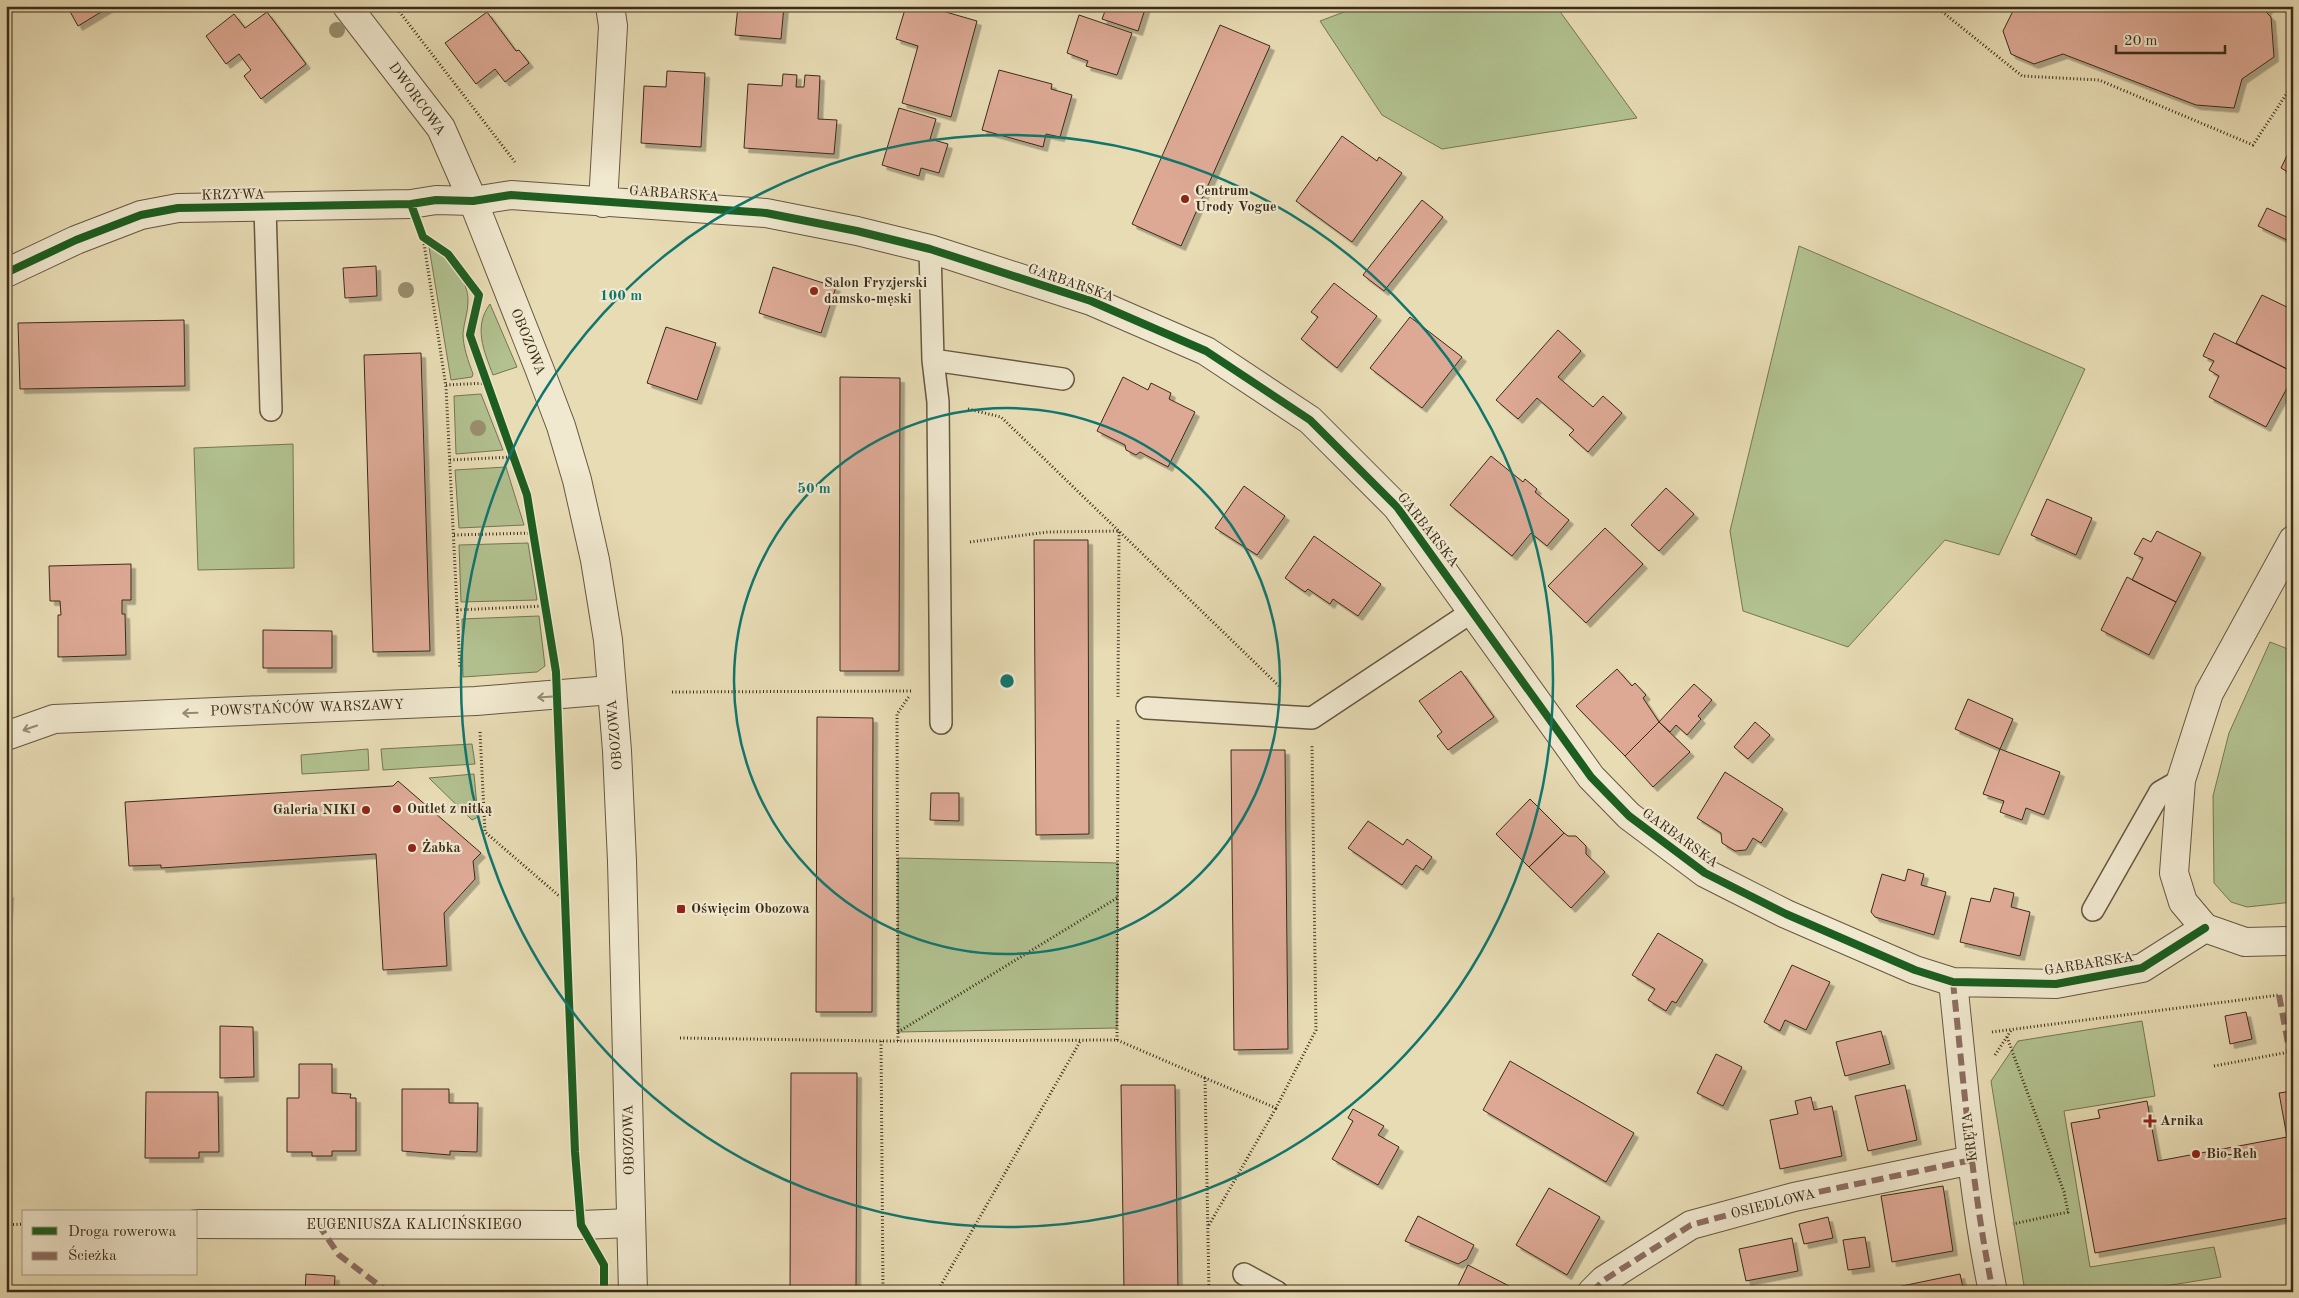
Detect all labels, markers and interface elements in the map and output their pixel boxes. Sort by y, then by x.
scale bar [2116,22,2225,54]
text: 20 m [2124,34,2158,49]
street label: DWORCOWA [386,60,448,138]
street label: GARBARSKA [629,184,720,204]
place label: Centrum Urody Vogue [1195,184,1277,214]
street label: KRZYWA [201,187,265,203]
marker: Centrum Urody Vogue [1179,193,1191,205]
street label: GARBARSKA [1026,262,1116,304]
place label: Salon Fryzjerski damsko-męski [824,276,927,306]
marker: Salon Fryzjerski damsko-męski [808,285,820,297]
text: 100 m [600,289,642,304]
street label: OBOZOWA [508,307,548,378]
text: 50 m [797,482,831,497]
street label: GARBARSKA [1395,490,1461,570]
centre of rings [998,672,1016,690]
one-way arrow [537,692,553,701]
street label: POWSTAŃCÓW WARSZAWY [210,694,404,718]
street label: OBOZOWA [605,699,625,771]
one-way arrow [183,709,199,718]
one-way arrow [22,724,38,733]
place label: Outlet z nitką [407,802,492,816]
place label: Galeria NIKI [273,803,356,817]
marker: Outlet z nitką [391,803,403,815]
marker: Galeria NIKI [360,804,372,816]
street label: GARBARSKA [1639,806,1721,870]
place label: Żabka [422,839,461,855]
marker: Żabka [406,842,418,854]
place label: Oświęcim Obozowa [691,902,810,916]
marker: Oświęcim Obozowa [675,903,687,915]
street label: GARBARSKA [2043,950,2135,978]
street label: OBOZOWA [621,1104,637,1175]
street label: KRĘTA [1960,1111,1980,1163]
place label: Arnika [2160,1114,2204,1128]
marker: Arnika [2144,1115,2156,1127]
place label: Bio-Reh [2206,1147,2257,1161]
marker: Bio-Reh [2190,1148,2202,1160]
street label: OSIEDLOWA [1729,1187,1817,1221]
legend [22,1210,198,1276]
street label: EUGENIUSZA KALICIŃSKIEGO [306,1214,522,1232]
text: Droga rowerowa [68,1225,177,1240]
text: Ścieżka [68,1245,117,1264]

